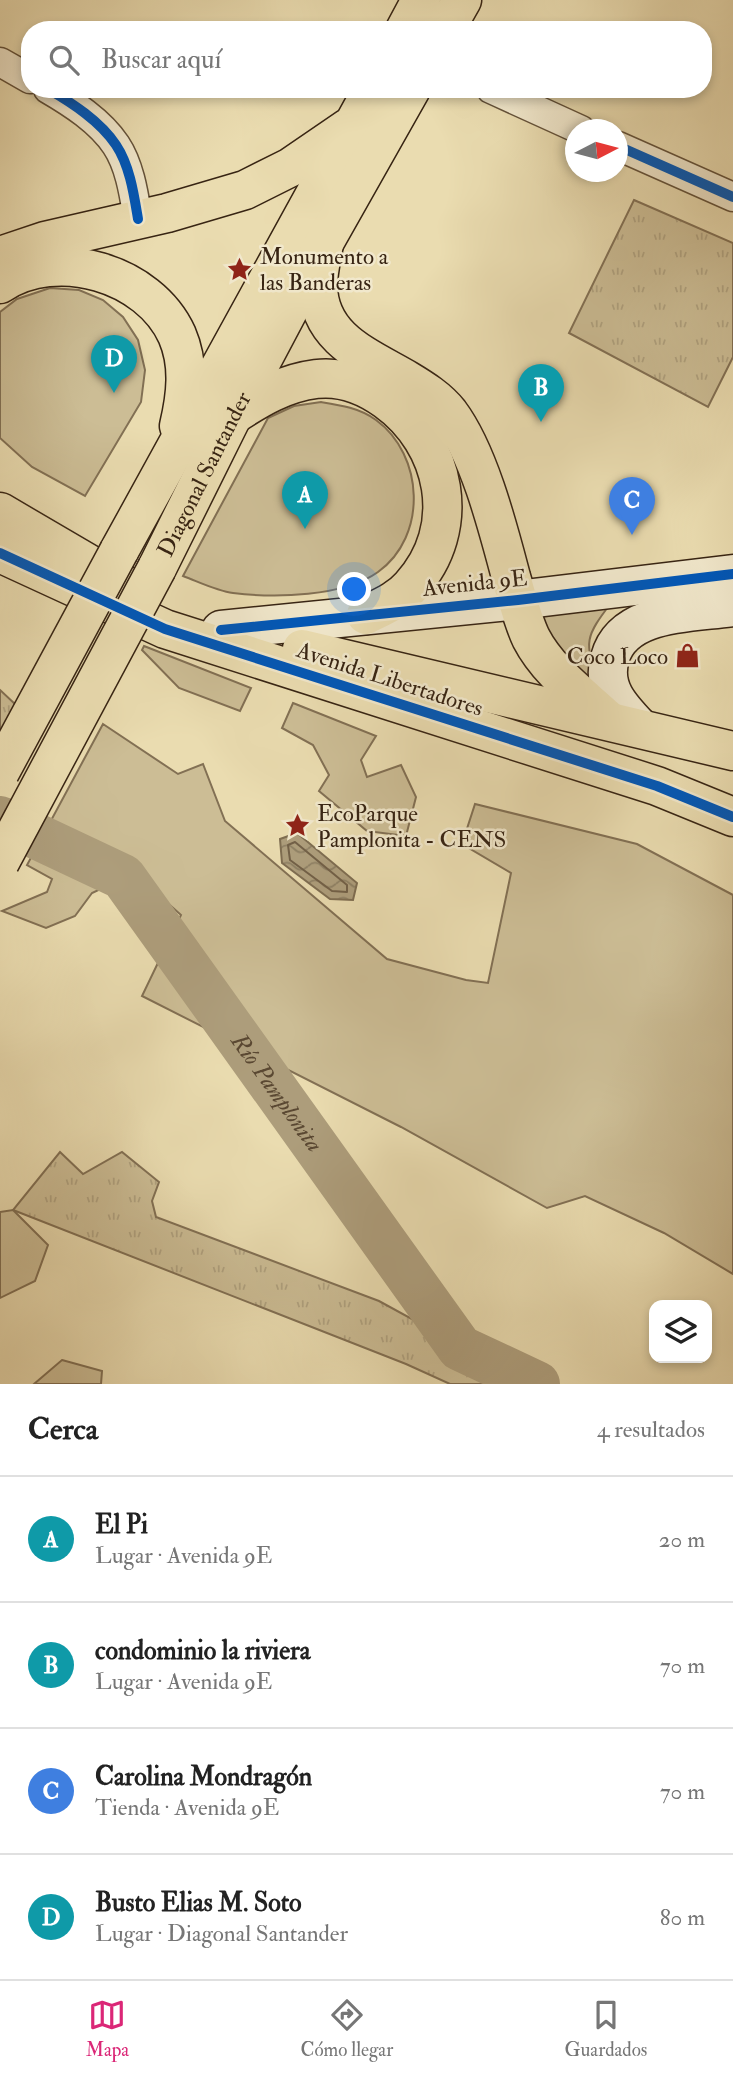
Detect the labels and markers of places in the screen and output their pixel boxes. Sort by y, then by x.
place label: Monumento a las Banderas [260,242,389,297]
place icon: Monumento a las Banderas [226,255,254,283]
pin: D [91,335,137,393]
pin: B [518,364,564,422]
pin: A [282,471,328,529]
pin: C [609,477,655,535]
place label: Coco Loco [567,642,668,671]
shop icon: Coco Loco [674,642,702,670]
place label: EcoParque Pamplonita - CENS [317,799,506,855]
place icon: EcoParque Pamplonita - CENS [283,812,311,840]

